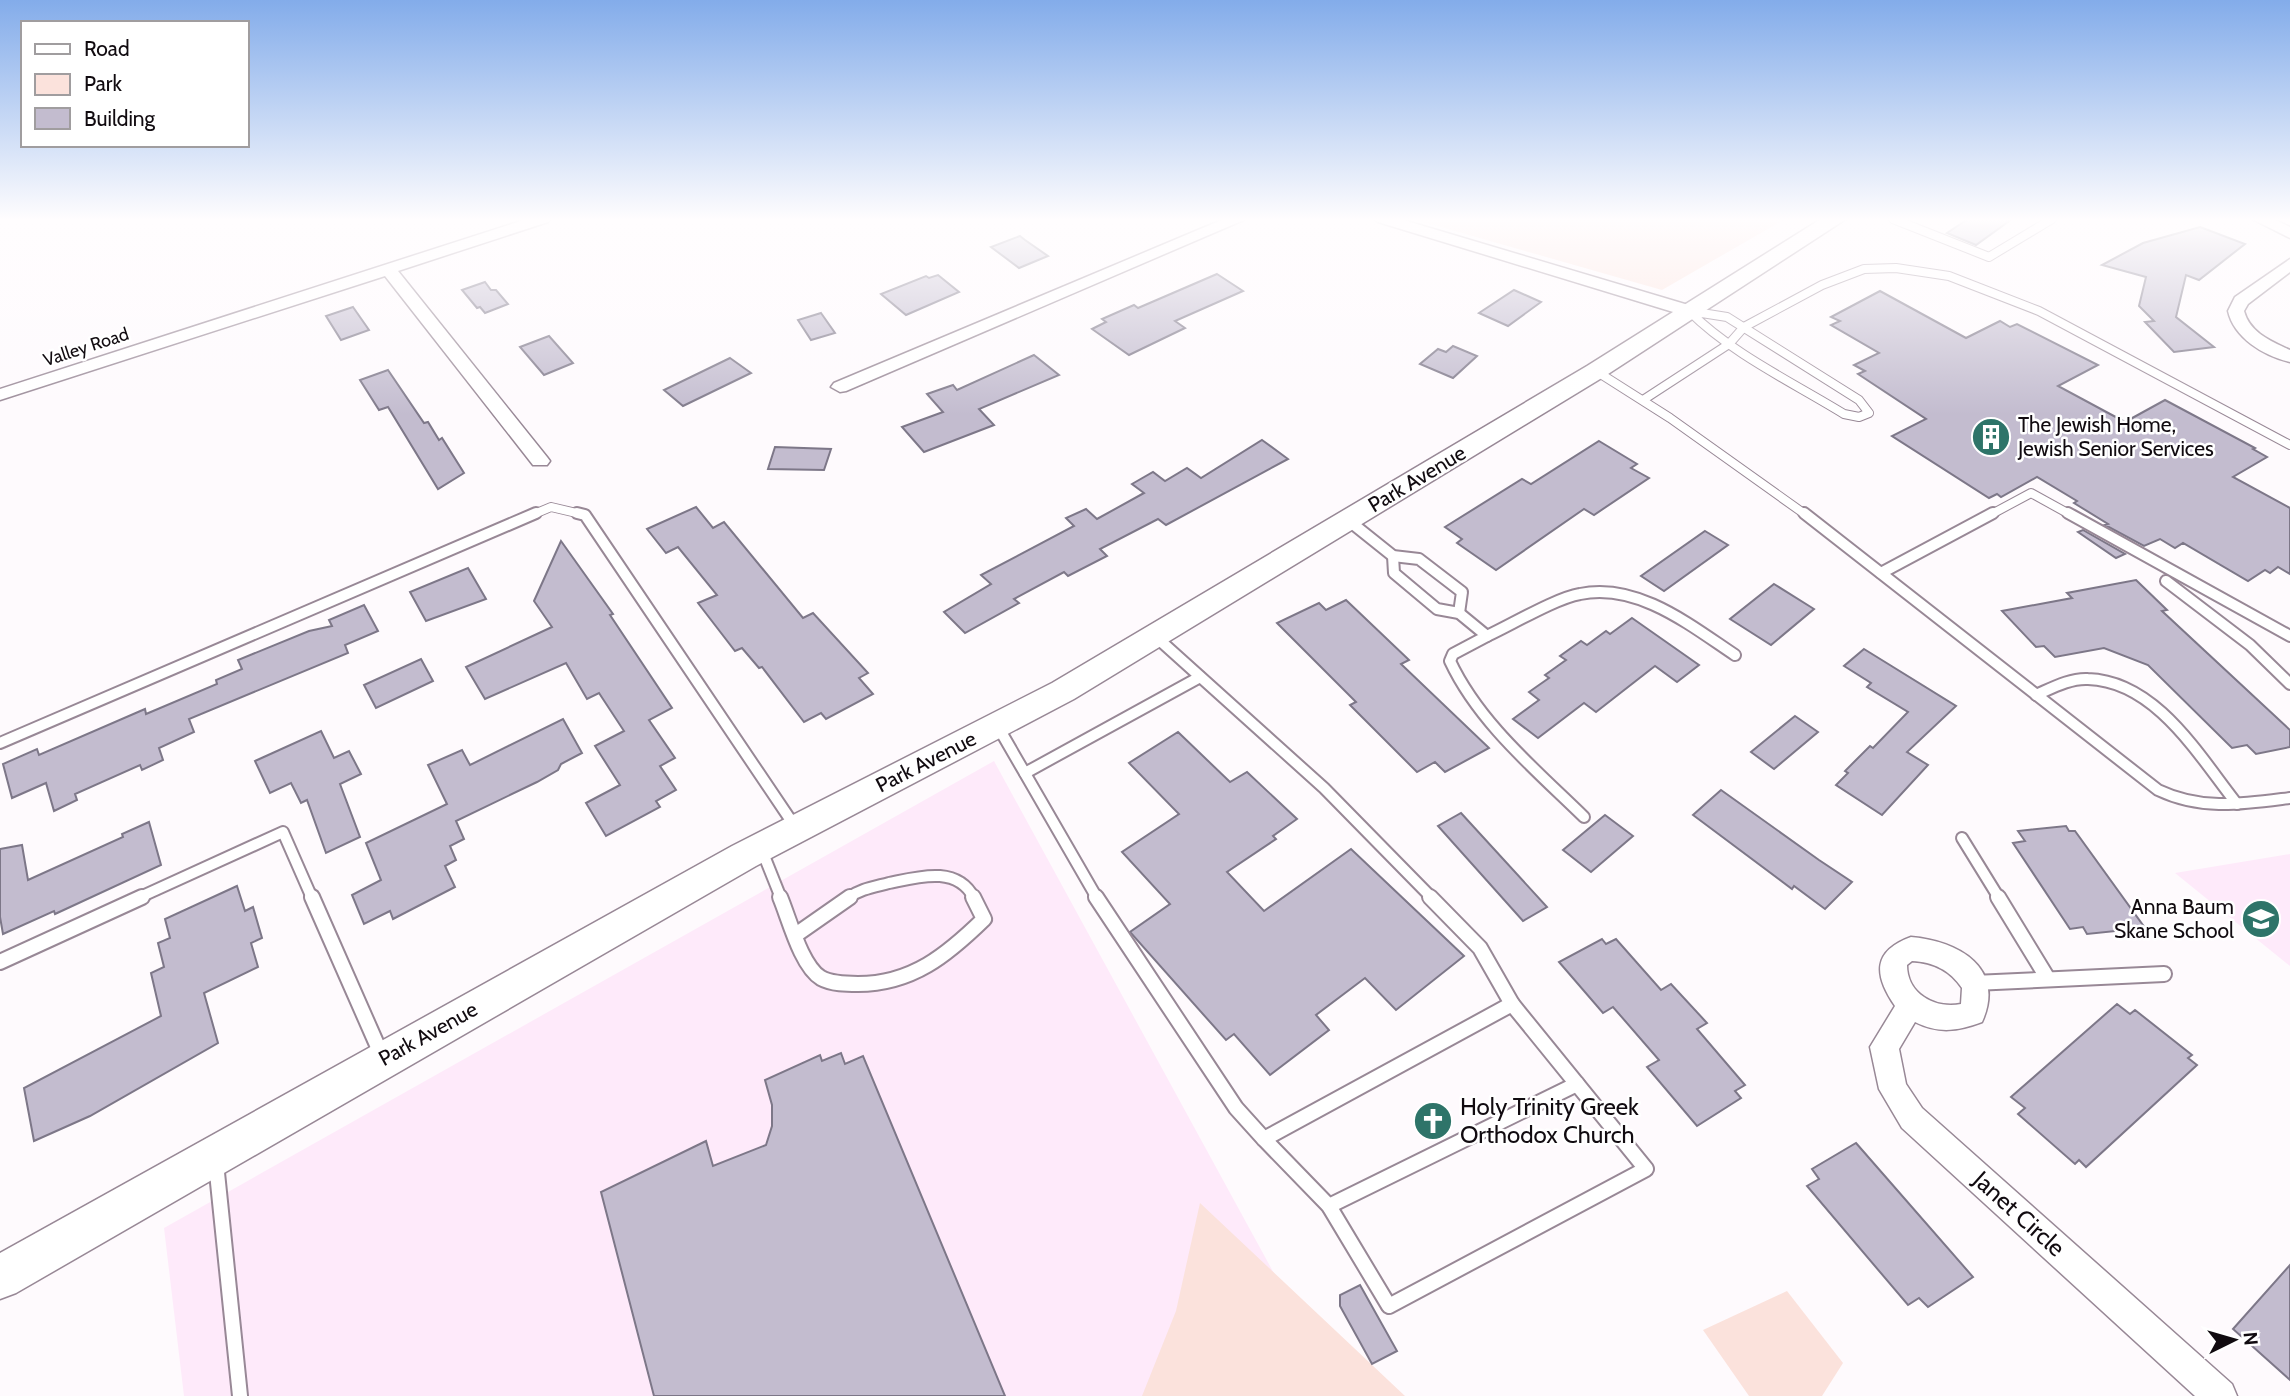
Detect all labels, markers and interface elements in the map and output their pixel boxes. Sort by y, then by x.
legend [21,21,248,147]
text: Road [84,36,130,61]
text: Park [84,71,122,96]
text: Building [84,106,156,131]
street label: Valley Road [40,323,132,371]
place label: The Jewish Home, Jewish Senior Services [2017,412,2214,461]
building icon: The Jewish Home, Jewish Senior Services [1970,416,2012,458]
street label: Park Avenue [1364,440,1470,517]
street label: Park Avenue [871,726,980,797]
place label: Anna Baum Skane School [2114,894,2234,943]
school or university icon: Anna Baum Skane School [2240,898,2282,940]
street label: Park Avenue [374,996,482,1071]
place label: Holy Trinity Greek Orthodox Church [1460,1092,1639,1149]
church icon: Holy Trinity Greek Orthodox Church [1412,1100,1454,1142]
street label: Janet Circle [1967,1164,2071,1262]
north arrow [2199,1305,2269,1375]
text: N [2238,1331,2262,1346]

